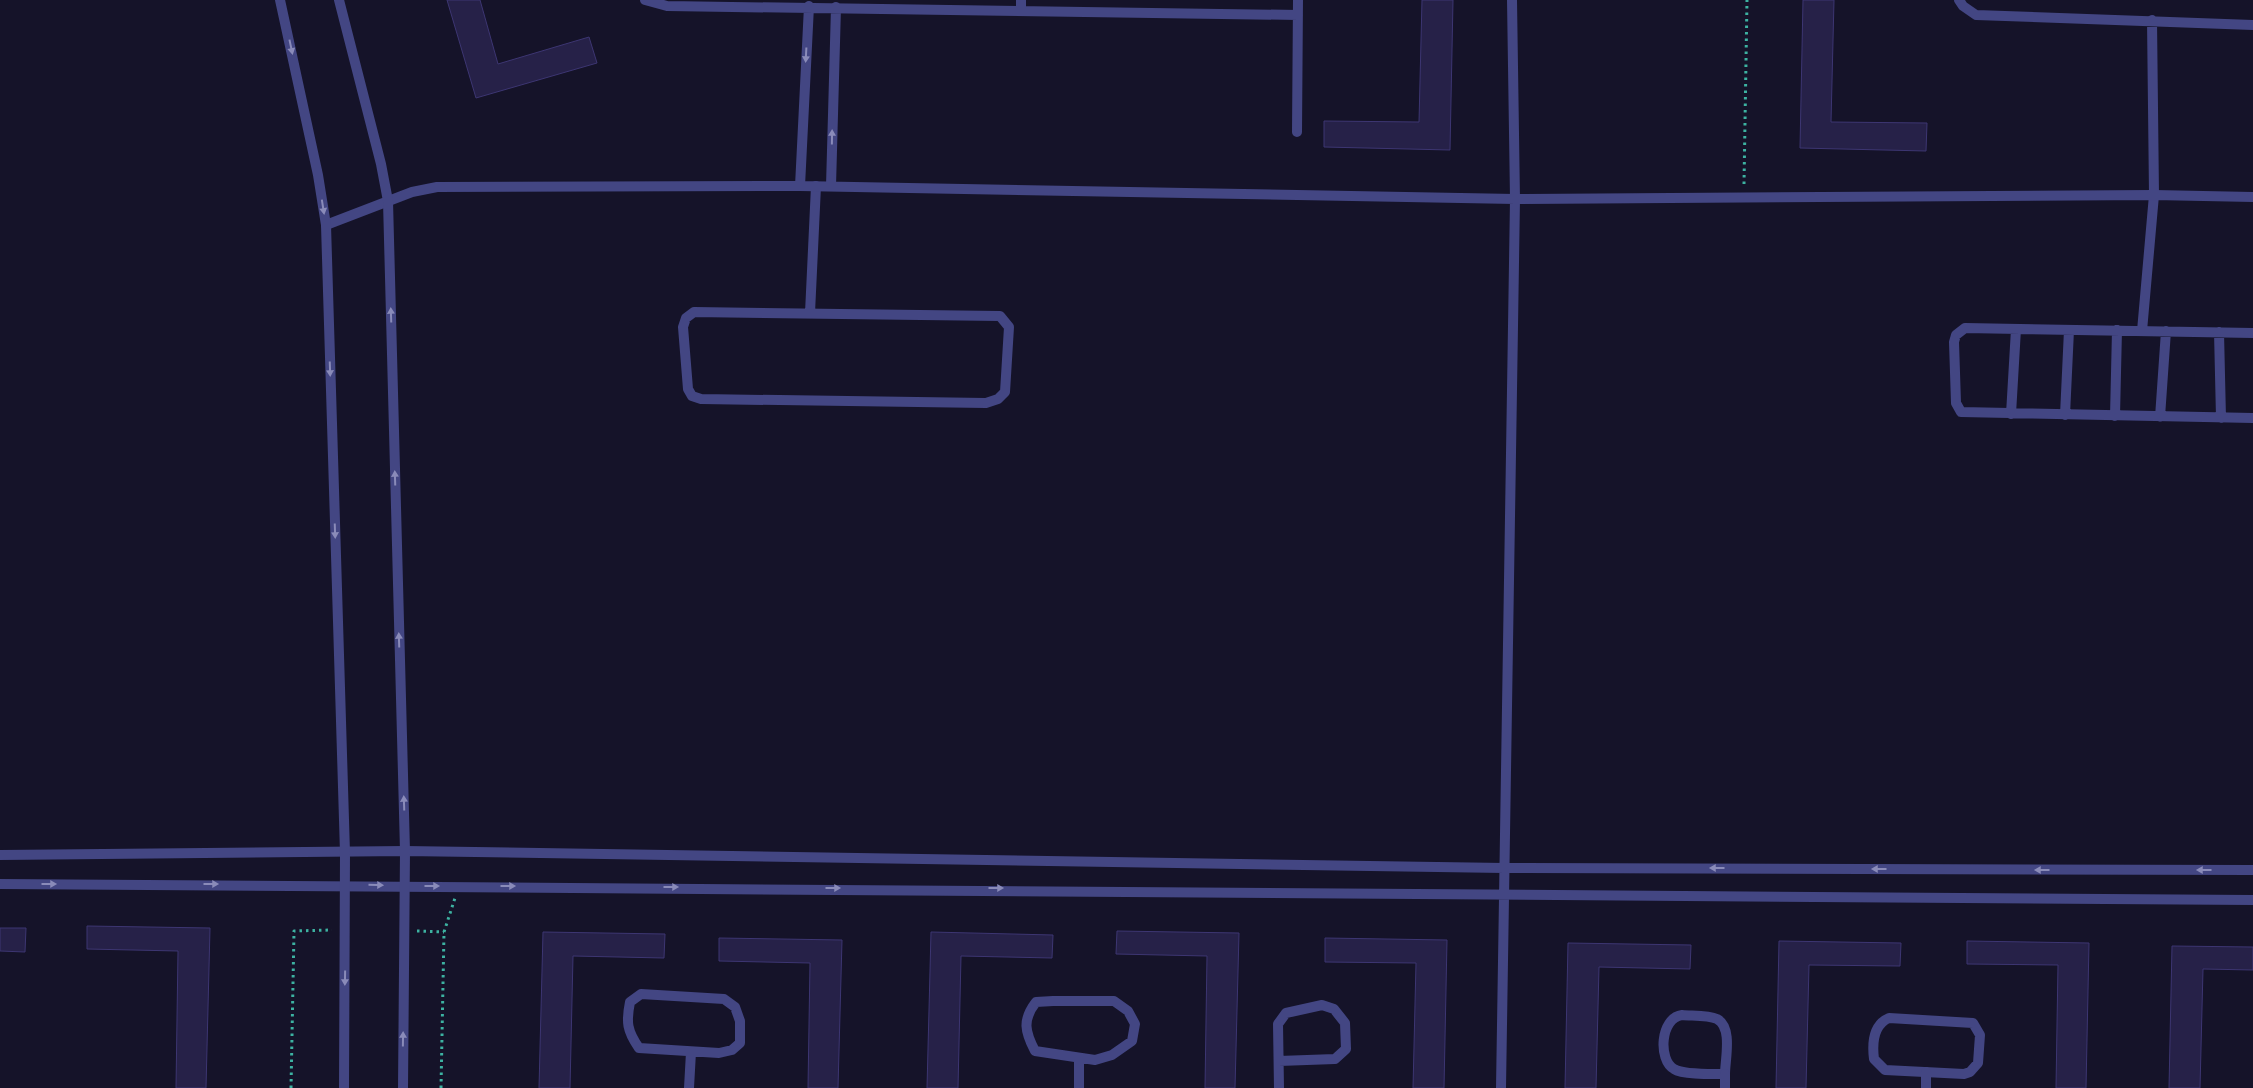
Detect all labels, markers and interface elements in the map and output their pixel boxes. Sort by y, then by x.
one-way arrow [287,40,295,55]
one-way arrow [802,47,810,63]
one-way arrow [828,129,836,145]
one-way arrow [319,199,327,215]
one-way arrow [387,307,395,323]
one-way arrow [327,361,335,377]
one-way arrow [391,470,399,486]
one-way arrow [332,524,340,540]
one-way arrow [395,632,403,648]
one-way arrow [399,794,407,810]
one-way arrow [1709,864,1725,872]
one-way arrow [1871,865,1887,873]
one-way arrow [2034,865,2050,873]
one-way arrow [2196,866,2212,874]
one-way arrow [41,880,57,888]
one-way arrow [203,880,219,888]
one-way arrow [368,881,384,889]
one-way arrow [425,882,441,890]
one-way arrow [500,882,516,890]
one-way arrow [663,883,679,891]
one-way arrow [825,884,841,892]
one-way arrow [988,884,1004,892]
one-way arrow [341,970,349,986]
one-way arrow [399,1031,407,1047]

